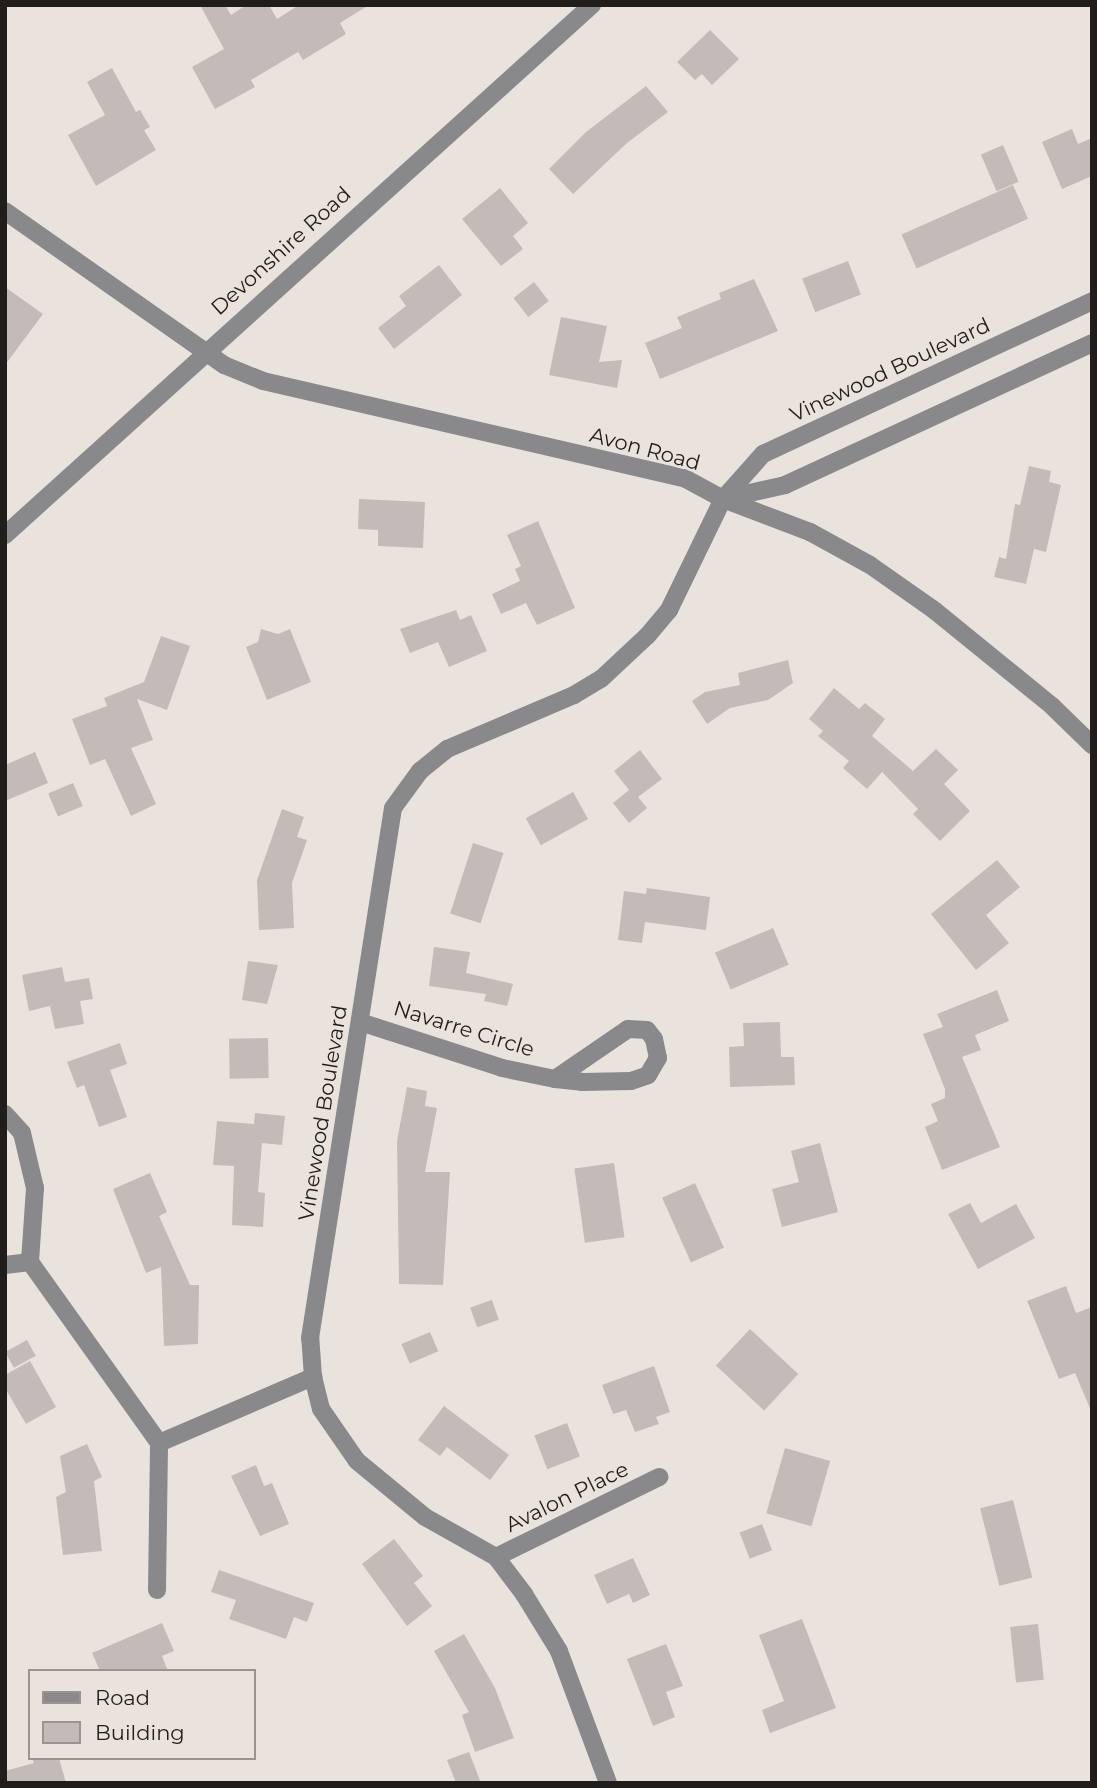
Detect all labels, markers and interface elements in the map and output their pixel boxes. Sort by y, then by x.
street label: Devonshire Road [206,182,356,320]
street label: Vinewood Boulevard [786,313,994,427]
street label: Avon Road [587,422,703,476]
street label: Navarre Circle [391,996,537,1062]
street label: Vinewood Boulevard [294,1003,352,1223]
street label: Avalon Place [501,1456,633,1538]
legend [28,1669,256,1760]
text: Road [95,1685,150,1710]
text: Building [95,1720,185,1745]

